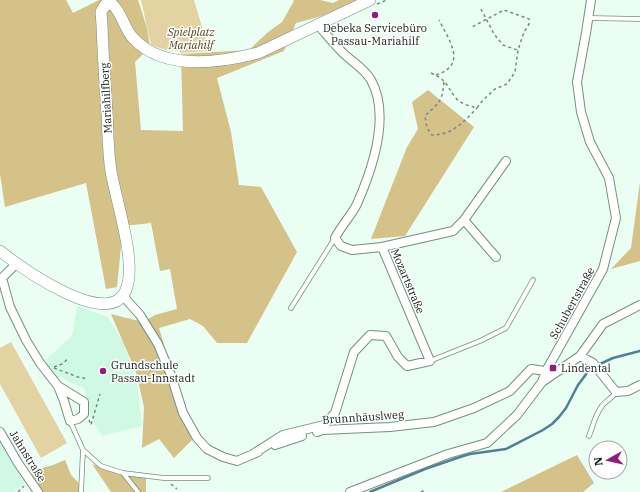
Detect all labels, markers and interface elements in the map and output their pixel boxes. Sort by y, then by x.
marker: Debeka Servicebüro Passau-Mariahilf [370,10,380,20]
place label: Debeka Servicebüro Passau-Mariahilf [323,21,427,48]
park label: Spielplatz Mariahilf [167,25,216,52]
street label: Mariahilfberg [97,62,115,134]
street label: Mozartstraße [388,246,428,316]
street label: Schubertstraße [546,264,598,342]
place label: Grundschule Passau-Innstadt [111,358,195,385]
place label: Lindental [561,361,611,375]
marker: Lindental [548,363,558,373]
marker: Grundschule Passau-Innstadt [98,366,108,376]
street label: Brunnhäuslweg [322,407,404,427]
street label: Jahnstraße [7,428,49,484]
north arrow [588,440,628,480]
text: N [591,456,606,467]

